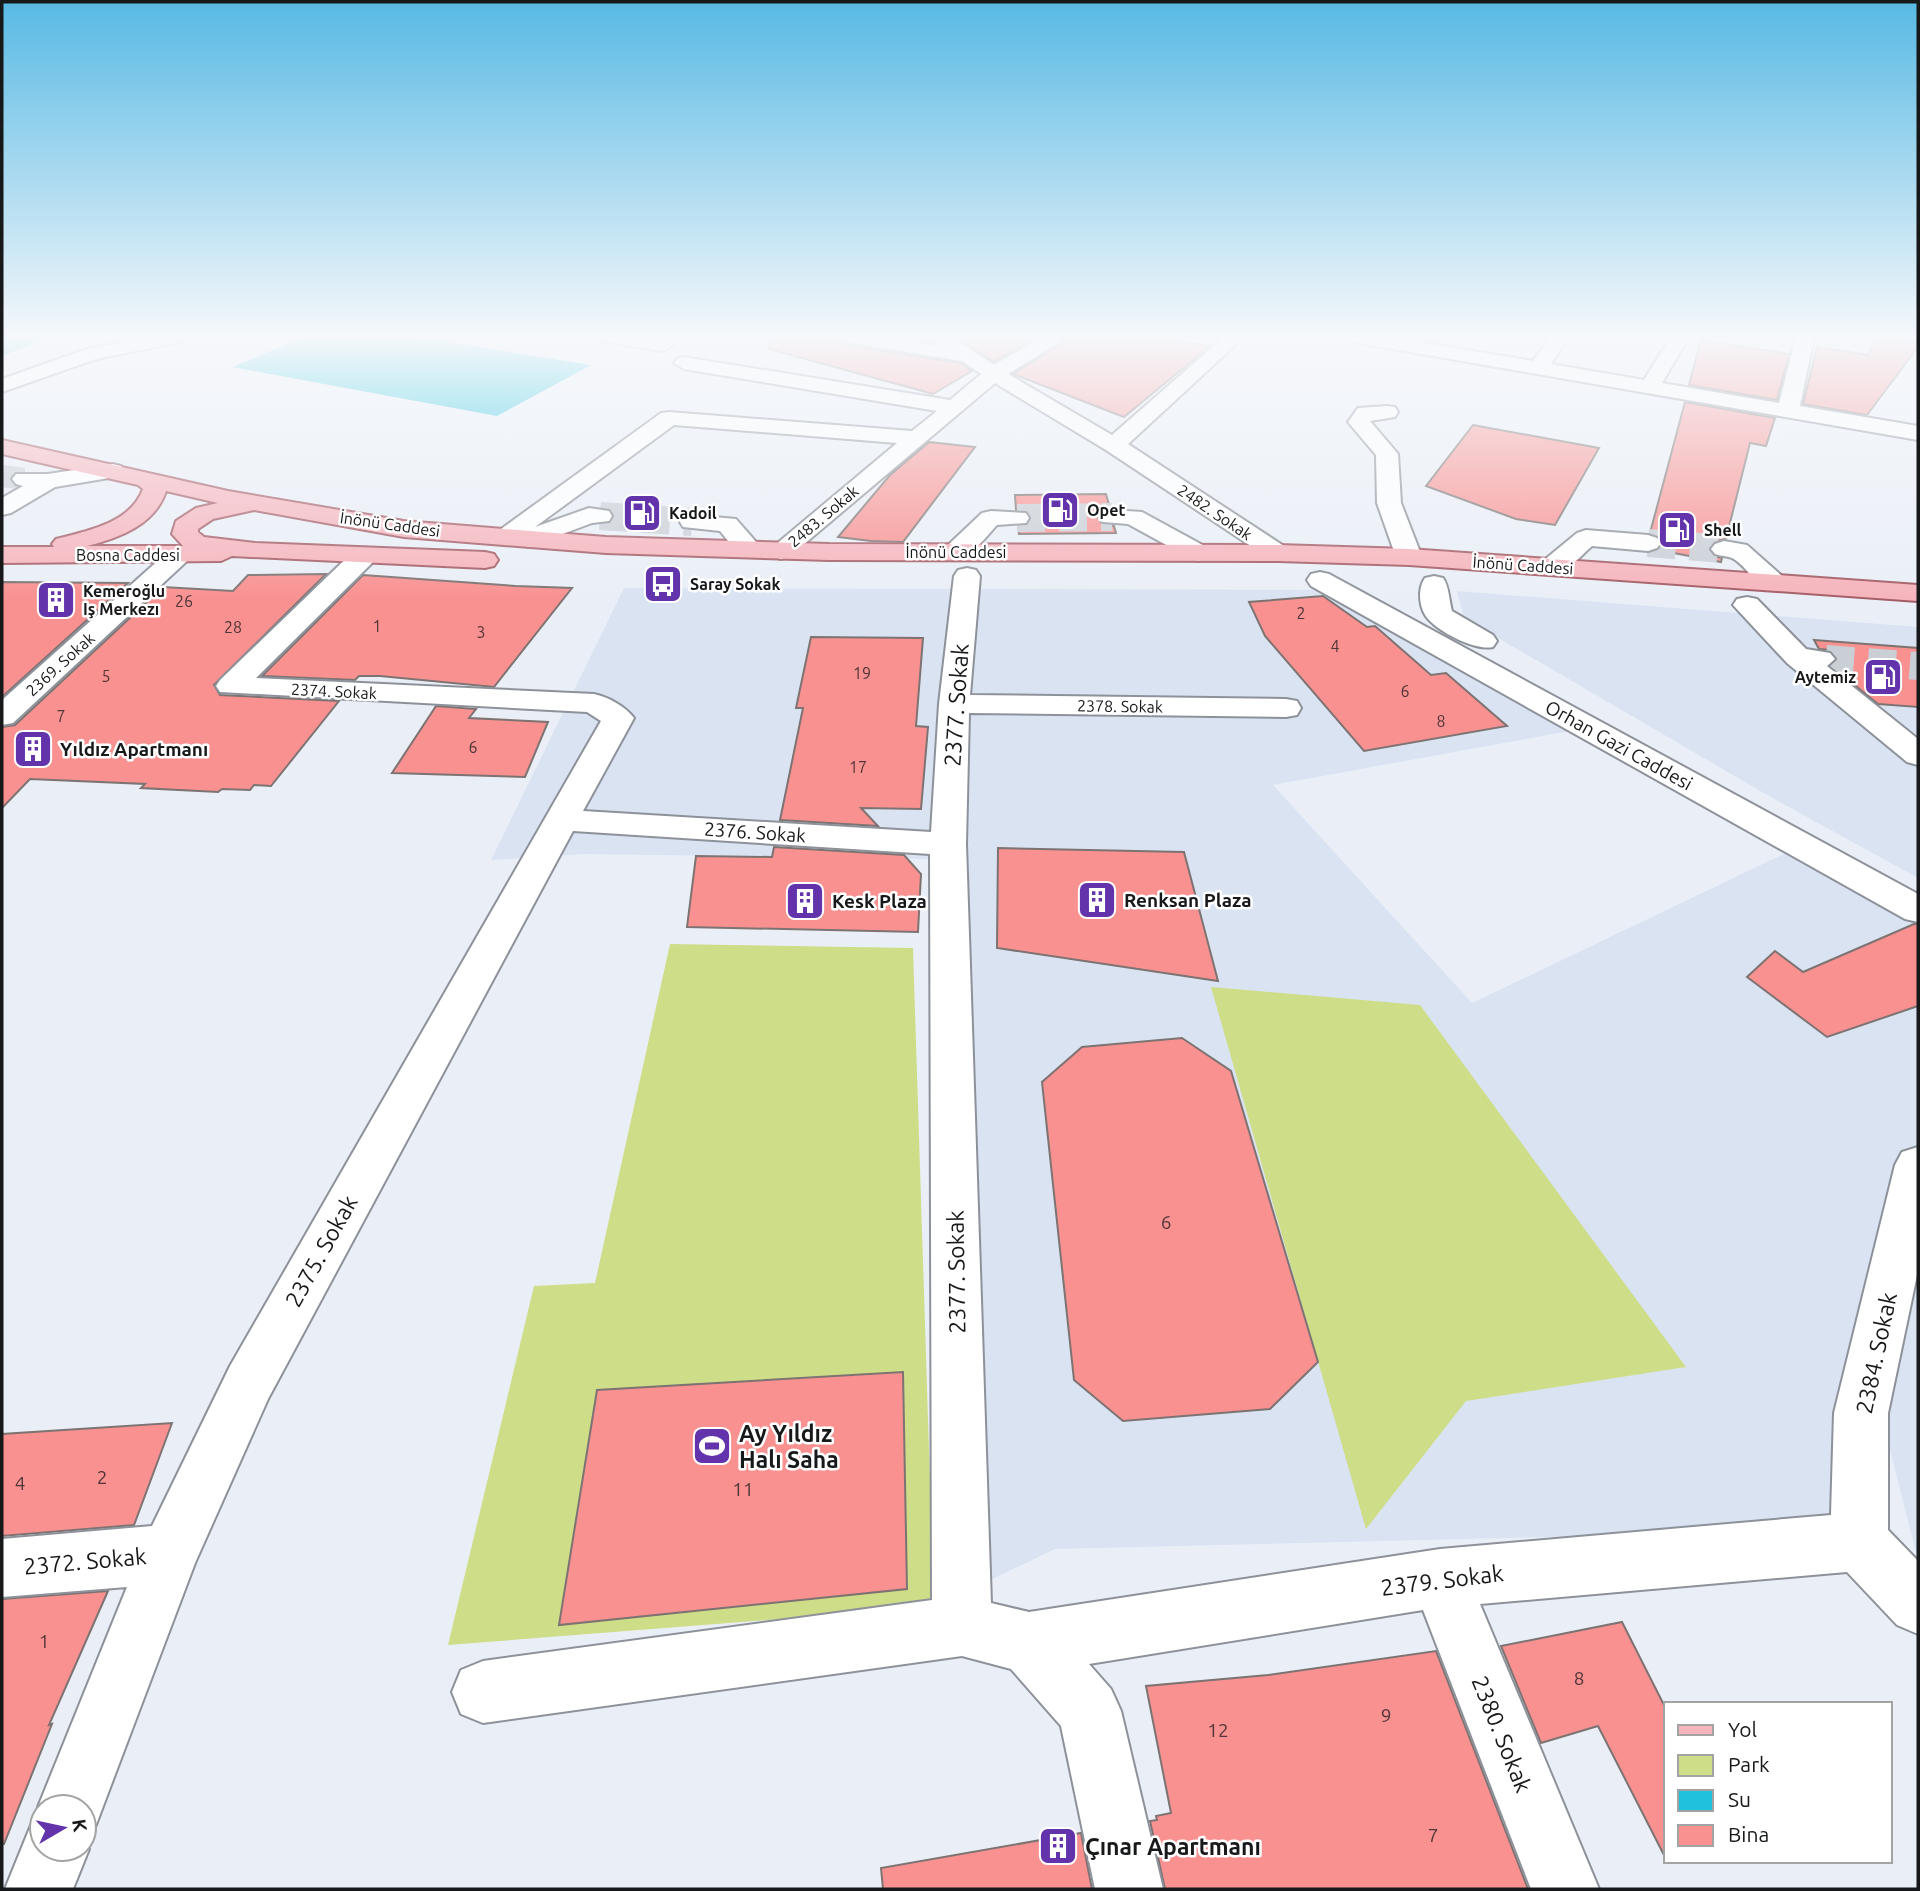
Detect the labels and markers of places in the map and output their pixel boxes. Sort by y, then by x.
fuel station icon: Opet [1039,489,1081,531]
fuel station icon: Kadoil [621,492,663,534]
place label: Opet [1087,501,1125,519]
place label: Kadoil [669,504,717,522]
fuel station icon: Shell [1656,509,1698,551]
place label: Shell [1704,521,1742,539]
bus stop icon: Saray Sokak [642,563,684,605]
place label: Saray Sokak [690,575,780,593]
building icon: Kemeroğlu Iş Merkezı [35,579,77,621]
place label: Kemeroğlu Iş Merkezı [83,582,165,619]
fuel station icon: Aytemiz [1862,656,1904,698]
place label: Aytemiz [1795,668,1856,686]
building icon: Yıldız Apartmanı [12,728,54,770]
place label: Yıldız Apartmanı [60,738,208,760]
building icon: Renksan Plaza [1076,879,1118,921]
building icon: Kesk Plaza [784,880,826,922]
place label: Renksan Plaza [1124,889,1251,911]
place label: Kesk Plaza [832,890,927,912]
place label: Ay Yıldız Halı Saha [739,1421,839,1472]
sports icon: Ay Yıldız Halı Saha [691,1425,733,1467]
building icon: Çınar Apartmanı [1037,1825,1079,1867]
place label: Çınar Apartmanı [1085,1834,1261,1860]

